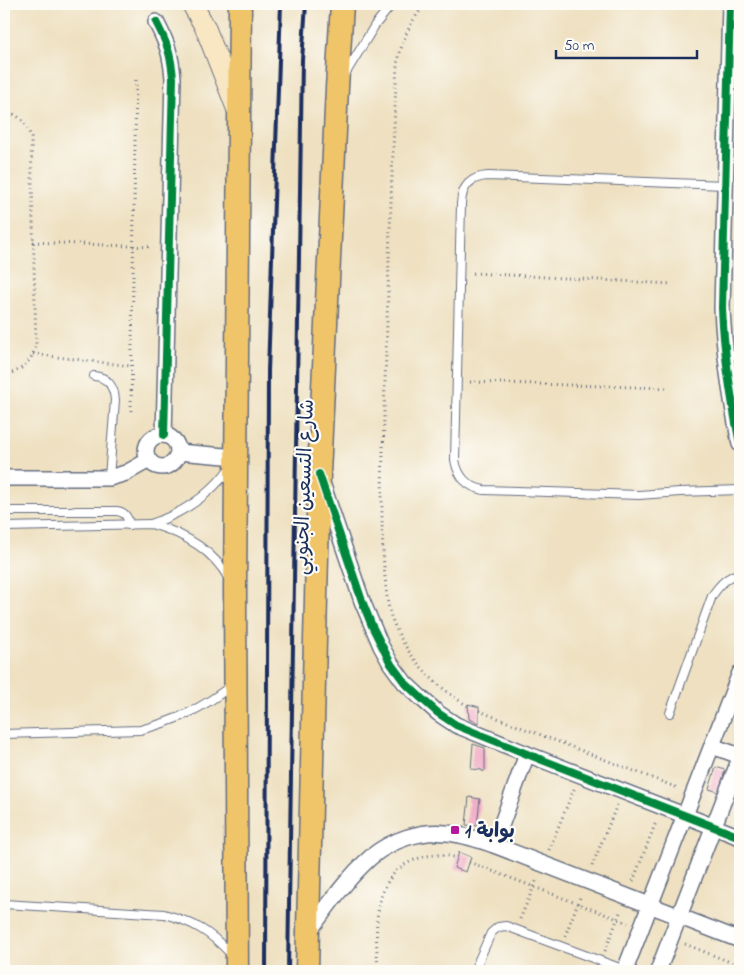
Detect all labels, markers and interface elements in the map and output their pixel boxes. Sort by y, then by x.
scale bar [556,28,698,60]
text: 50 m [564,35,595,57]
street label: شارع التسعين الجنوبي [288,399,324,576]
place label: بوابة 1 [465,818,515,847]
marker: بوابة 1 [449,824,461,836]

